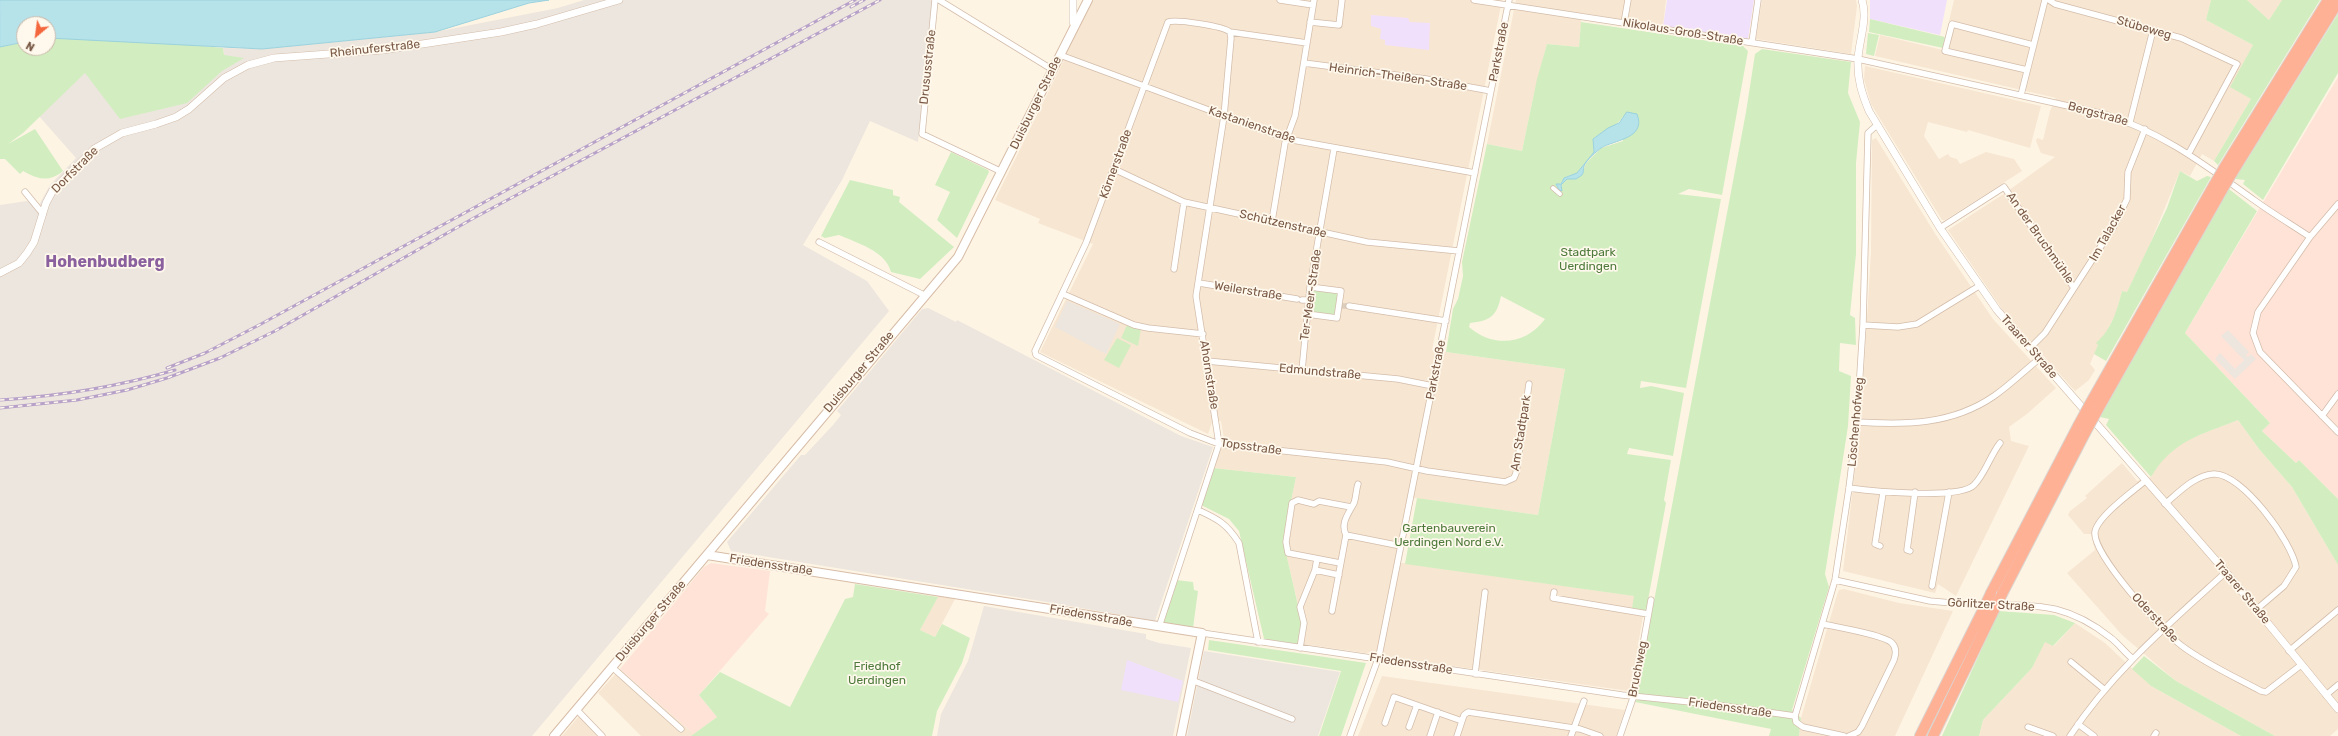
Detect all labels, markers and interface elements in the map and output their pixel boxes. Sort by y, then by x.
street label: Stübeweg [2115,13,2173,43]
street label: Nikolaus-Groß-Straße [1622,15,1744,49]
north arrow [16,16,56,56]
street label: Parkstraße [1486,21,1512,83]
street label: Drususstraße [917,29,939,105]
street label: Rheinuferstraße [329,37,421,61]
text: N [24,38,37,54]
street label: Duisburger Straße [1007,54,1065,152]
street label: Heinrich-Theißen-Straße [1328,60,1468,94]
street label: Bergstraße [2066,99,2130,129]
street label: Kastanienstraße [1207,103,1297,147]
street label: Körnerstraße [1097,127,1135,201]
street label: Dorfstraße [49,144,101,196]
street label: An der Bruchmühle [2003,190,2077,286]
street label: Im Talacker [2087,202,2129,264]
street label: Schützenstraße [1238,207,1328,241]
park label: Stadtpark Uerdingen [1559,246,1617,274]
street label: Ter-Meer-Straße [1297,248,1325,342]
district label: Hohenbudberg [45,252,165,272]
street label: Weilerstraße [1213,279,1283,303]
street label: Traarer Straße [1998,312,2060,382]
street label: Duisburger Straße [821,328,897,416]
street label: Ahornstraße [1196,339,1222,411]
street label: Parkstraße [1423,339,1449,401]
street label: Edmundstraße [1278,361,1362,383]
street label: Löschenhofweg [1845,377,1867,467]
street label: Am Stadtpark [1508,394,1534,472]
street label: Topsstraße [1219,436,1283,458]
park label: Gartenbauverein Uerdingen Nord e.V. [1394,522,1504,550]
street label: Friedensstraße [728,551,814,579]
street label: Traarer Straße [2211,557,2273,627]
street label: Duisburger Straße [613,577,689,665]
street label: Oderstraße [2129,590,2181,646]
street label: Görlitzer Straße [1947,596,2035,614]
street label: Friedensstraße [1048,602,1134,630]
street label: Bruchweg [1625,640,1651,698]
street label: Friedensstraße [1368,650,1454,678]
park label: Friedhof Uerdingen [848,660,906,688]
street label: Friedensstraße [1687,695,1773,721]

